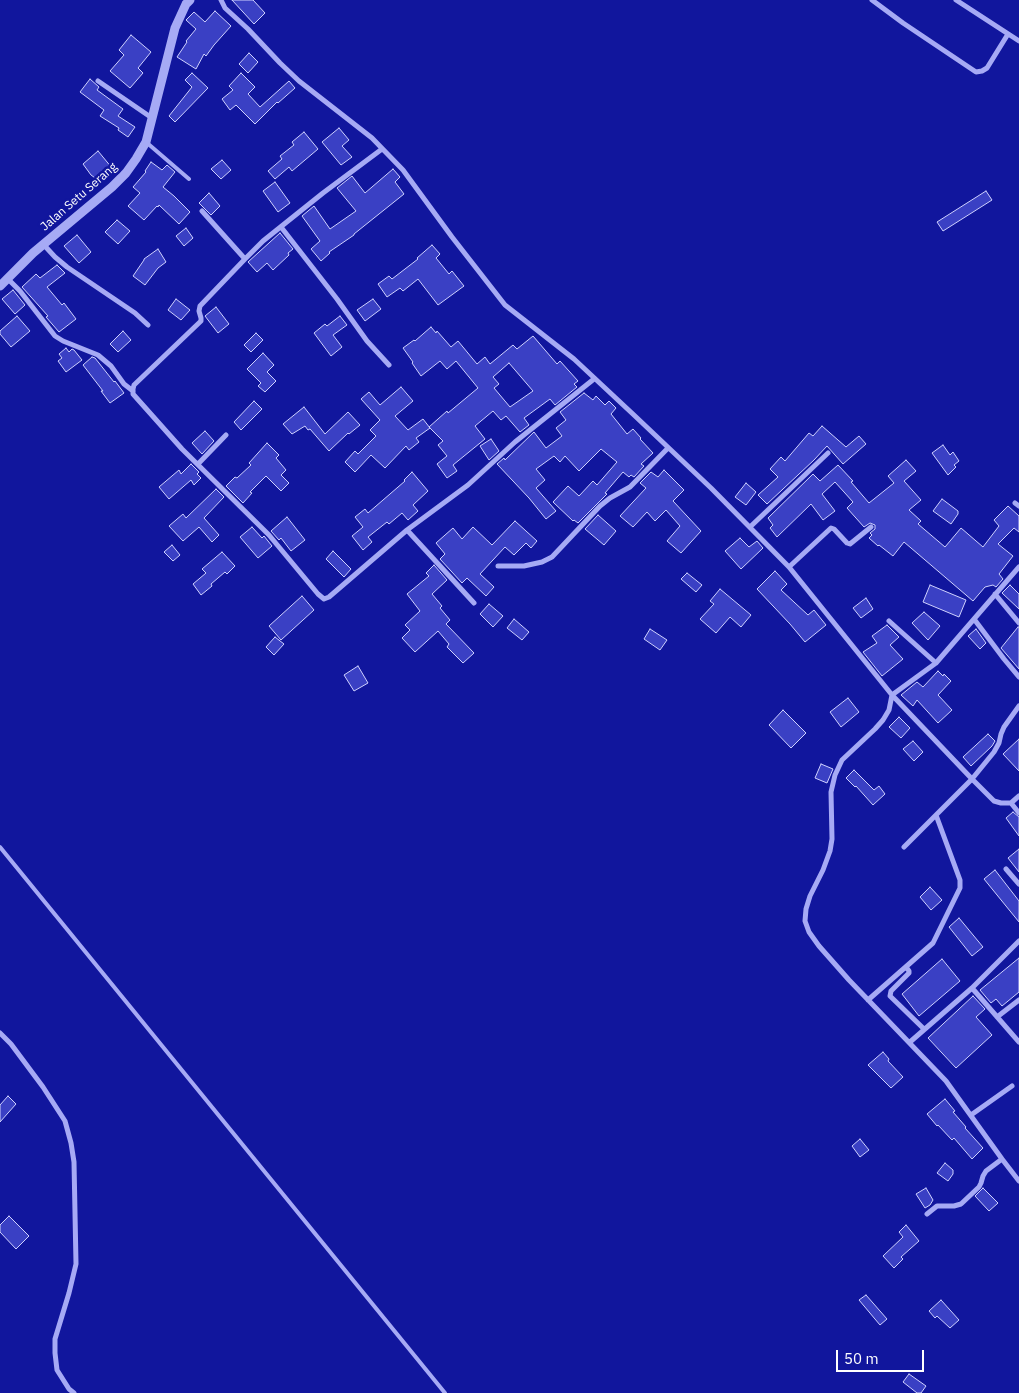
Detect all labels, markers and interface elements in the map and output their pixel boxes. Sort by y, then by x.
street label: Jalan Setu Serang [38,160,120,234]
scale bar [839,1340,926,1372]
text: 50 m [844,1349,879,1368]

